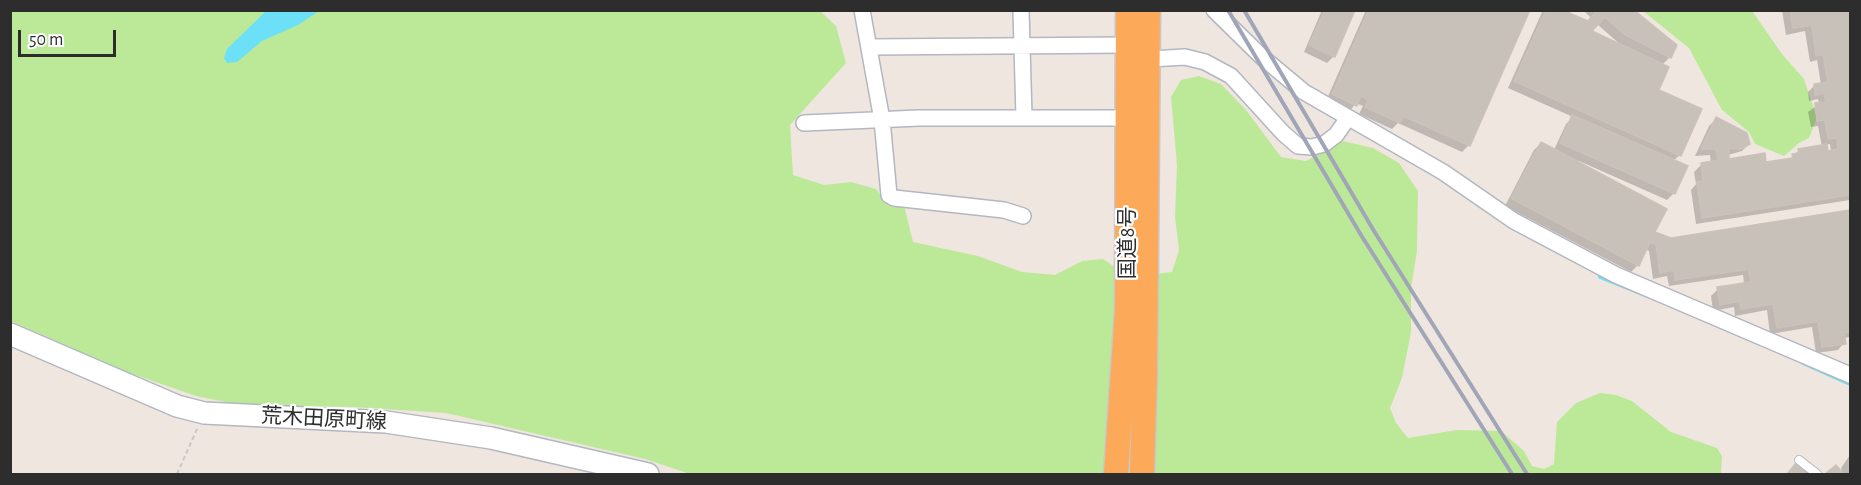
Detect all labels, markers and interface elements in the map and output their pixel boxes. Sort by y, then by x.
scale bar [21,18,118,56]
text: 50 m [29,31,63,49]
street label: 国道8号 [1115,207,1141,279]
street label: 荒木田原町線 [260,403,388,435]

